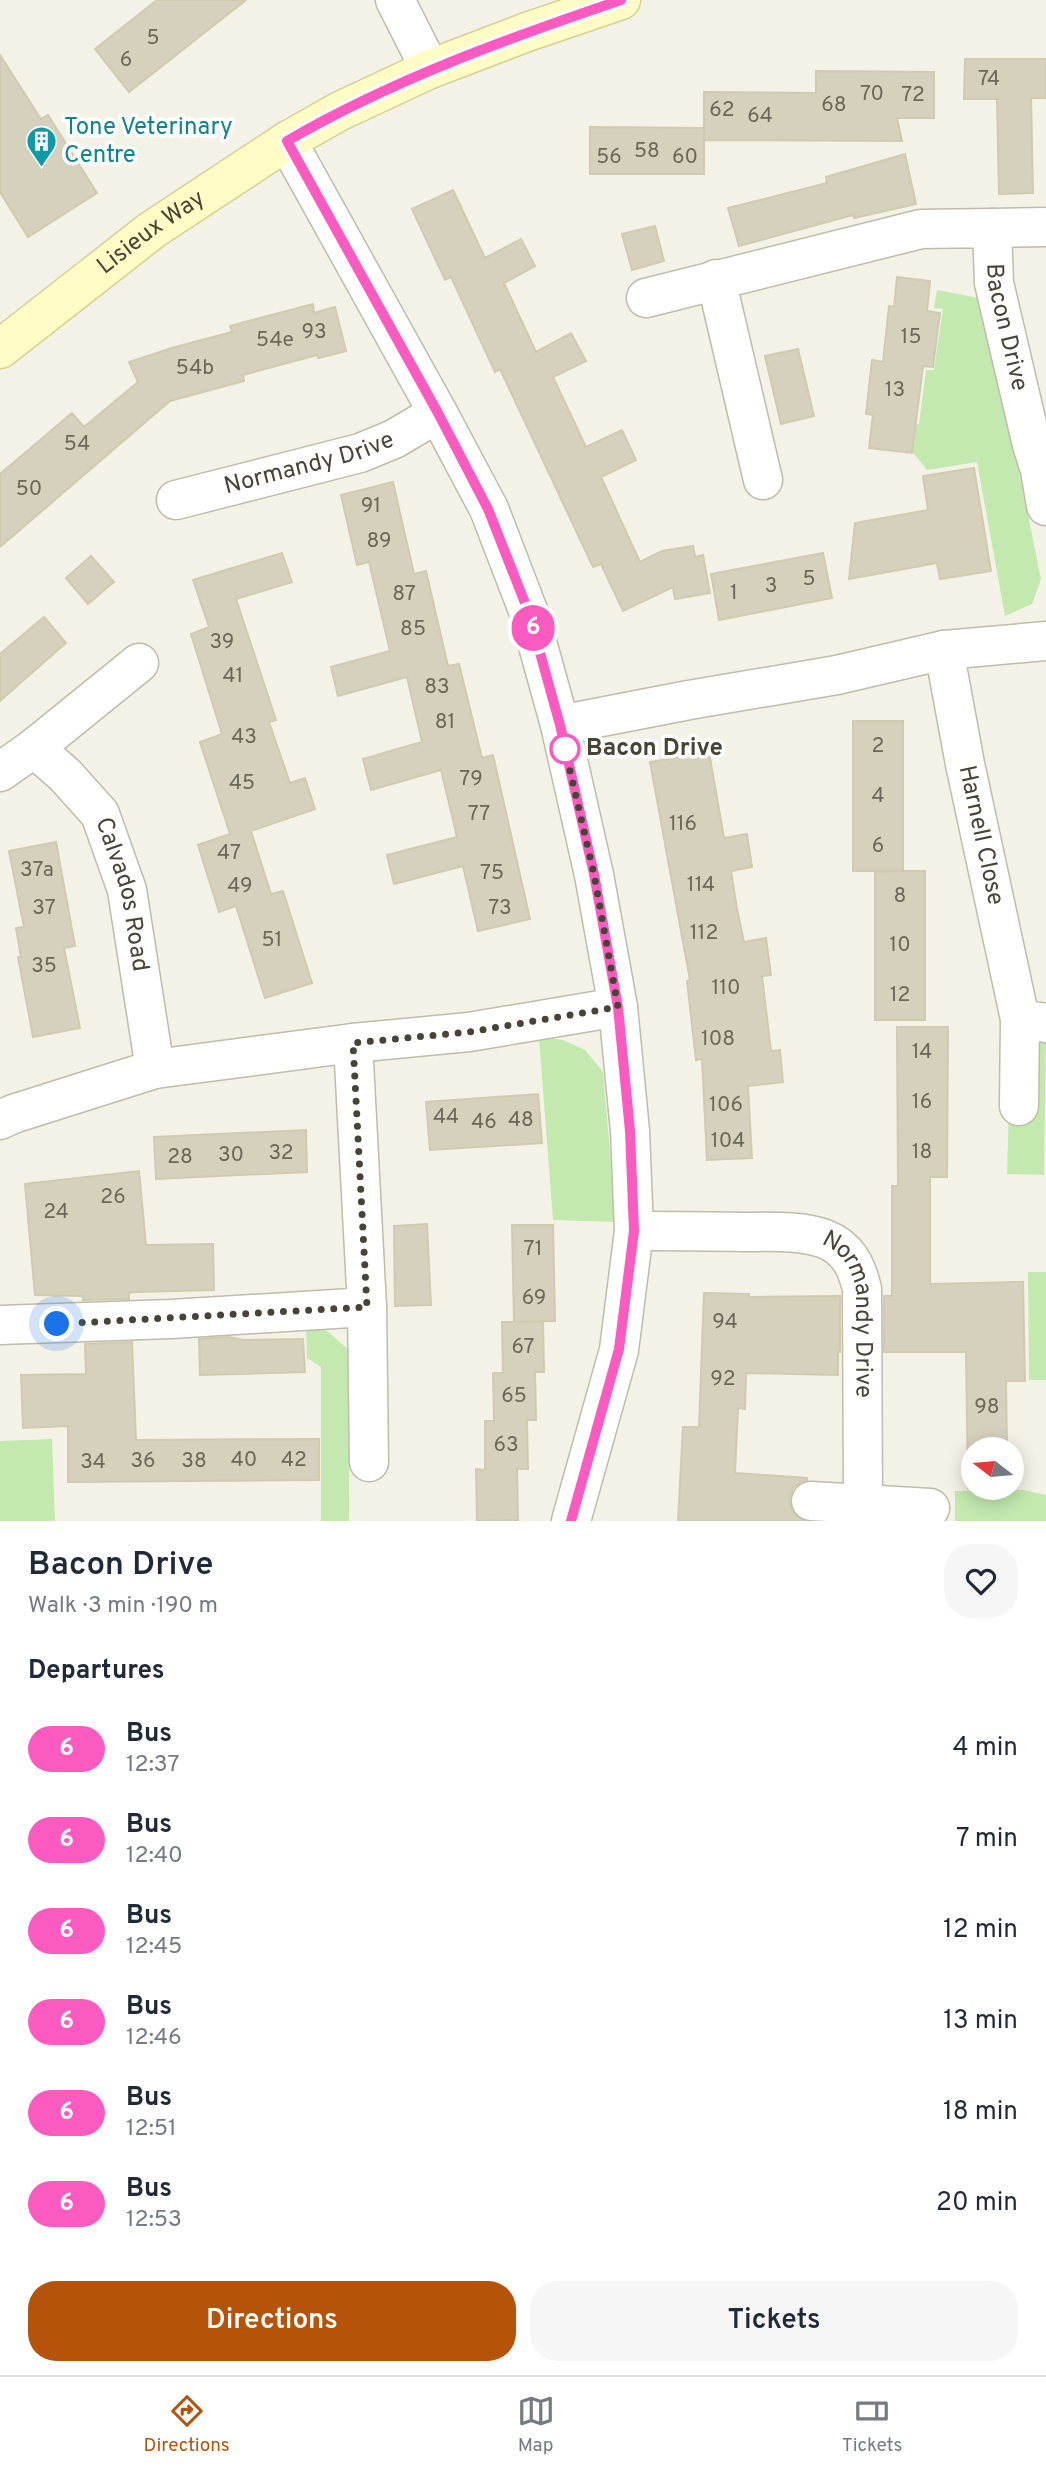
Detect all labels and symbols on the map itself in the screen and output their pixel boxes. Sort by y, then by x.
house number: 5 [146,25,160,52]
house number: 6 [120,47,132,74]
house number: 74 [978,66,1000,93]
house number: 70 [860,81,884,108]
house number: 72 [901,82,925,109]
house number: 68 [821,92,847,119]
house number: 62 [709,97,735,124]
house number: 64 [747,103,773,130]
place label: Tone Veterinary Centre [64,113,233,171]
building icon: Tone Veterinary Centre [24,125,58,169]
house number: 58 [634,138,660,165]
house number: 56 [596,144,622,171]
house number: 60 [672,144,698,171]
street label: Lisieux Way [92,184,211,282]
street label: Bacon Drive [978,263,1034,394]
house number: 93 [301,319,327,346]
house number: 15 [901,324,921,351]
house number: 54e [256,327,294,354]
house number: 54b [176,355,214,382]
house number: 13 [885,377,905,404]
street label: Normandy Drive [221,425,399,502]
house number: 54 [64,431,90,458]
house number: 50 [16,476,42,503]
house number: 91 [361,493,381,520]
house number: 89 [367,528,391,555]
house number: 5 [802,566,816,593]
house number: 3 [765,573,777,600]
house number: 1 [730,580,738,607]
house number: 87 [392,581,416,608]
line badge: 6 [510,605,556,651]
house number: 85 [400,616,426,643]
house number: 39 [210,629,234,656]
house number: 41 [223,663,243,690]
house number: 83 [424,674,450,701]
house number: 81 [435,709,455,736]
house number: 43 [231,724,257,751]
house number: 2 [872,733,884,760]
marker: Bacon Drive [550,734,580,764]
place label: Bacon Drive [586,734,723,764]
street label: Harnell Close [951,763,1010,908]
house number: 79 [459,766,483,793]
house number: 45 [229,770,255,797]
house number: 4 [871,783,885,810]
house number: 77 [468,801,490,828]
house number: 116 [669,811,697,838]
street label: Calvados Road [87,813,155,974]
house number: 6 [872,833,884,860]
house number: 47 [217,840,241,867]
house number: 37a [20,857,54,884]
house number: 75 [480,860,504,887]
house number: 114 [687,872,715,899]
house number: 49 [227,873,253,900]
house number: 8 [894,883,906,910]
house number: 37 [32,895,56,922]
house number: 73 [488,895,512,922]
house number: 112 [690,920,718,947]
house number: 51 [262,927,282,954]
house number: 10 [889,932,911,959]
house number: 35 [31,953,57,980]
house number: 110 [711,975,741,1002]
house number: 12 [890,982,910,1009]
house number: 108 [701,1026,735,1053]
house number: 14 [912,1039,932,1066]
house number: 16 [912,1089,932,1116]
house number: 106 [709,1092,743,1119]
house number: 44 [433,1104,459,1131]
house number: 48 [508,1107,534,1134]
house number: 46 [471,1109,497,1136]
house number: 104 [711,1128,745,1155]
house number: 18 [912,1139,932,1166]
house number: 32 [268,1140,294,1167]
house number: 30 [218,1142,244,1169]
house number: 28 [167,1144,193,1171]
house number: 26 [100,1184,126,1211]
house number: 24 [43,1199,69,1226]
street label: Normandy Drive [817,1225,878,1398]
house number: 71 [523,1236,543,1263]
house number: 69 [522,1285,546,1312]
your location [39,1306,74,1341]
house number: 94 [712,1309,738,1336]
house number: 67 [511,1334,535,1361]
house number: 92 [710,1366,736,1393]
house number: 65 [501,1383,527,1410]
house number: 98 [974,1394,1000,1421]
house number: 63 [493,1432,519,1459]
north arrow [961,1437,1024,1500]
house number: 40 [231,1447,257,1474]
house number: 42 [281,1447,307,1474]
house number: 36 [130,1448,156,1475]
house number: 38 [181,1448,207,1475]
house number: 34 [80,1449,106,1476]

